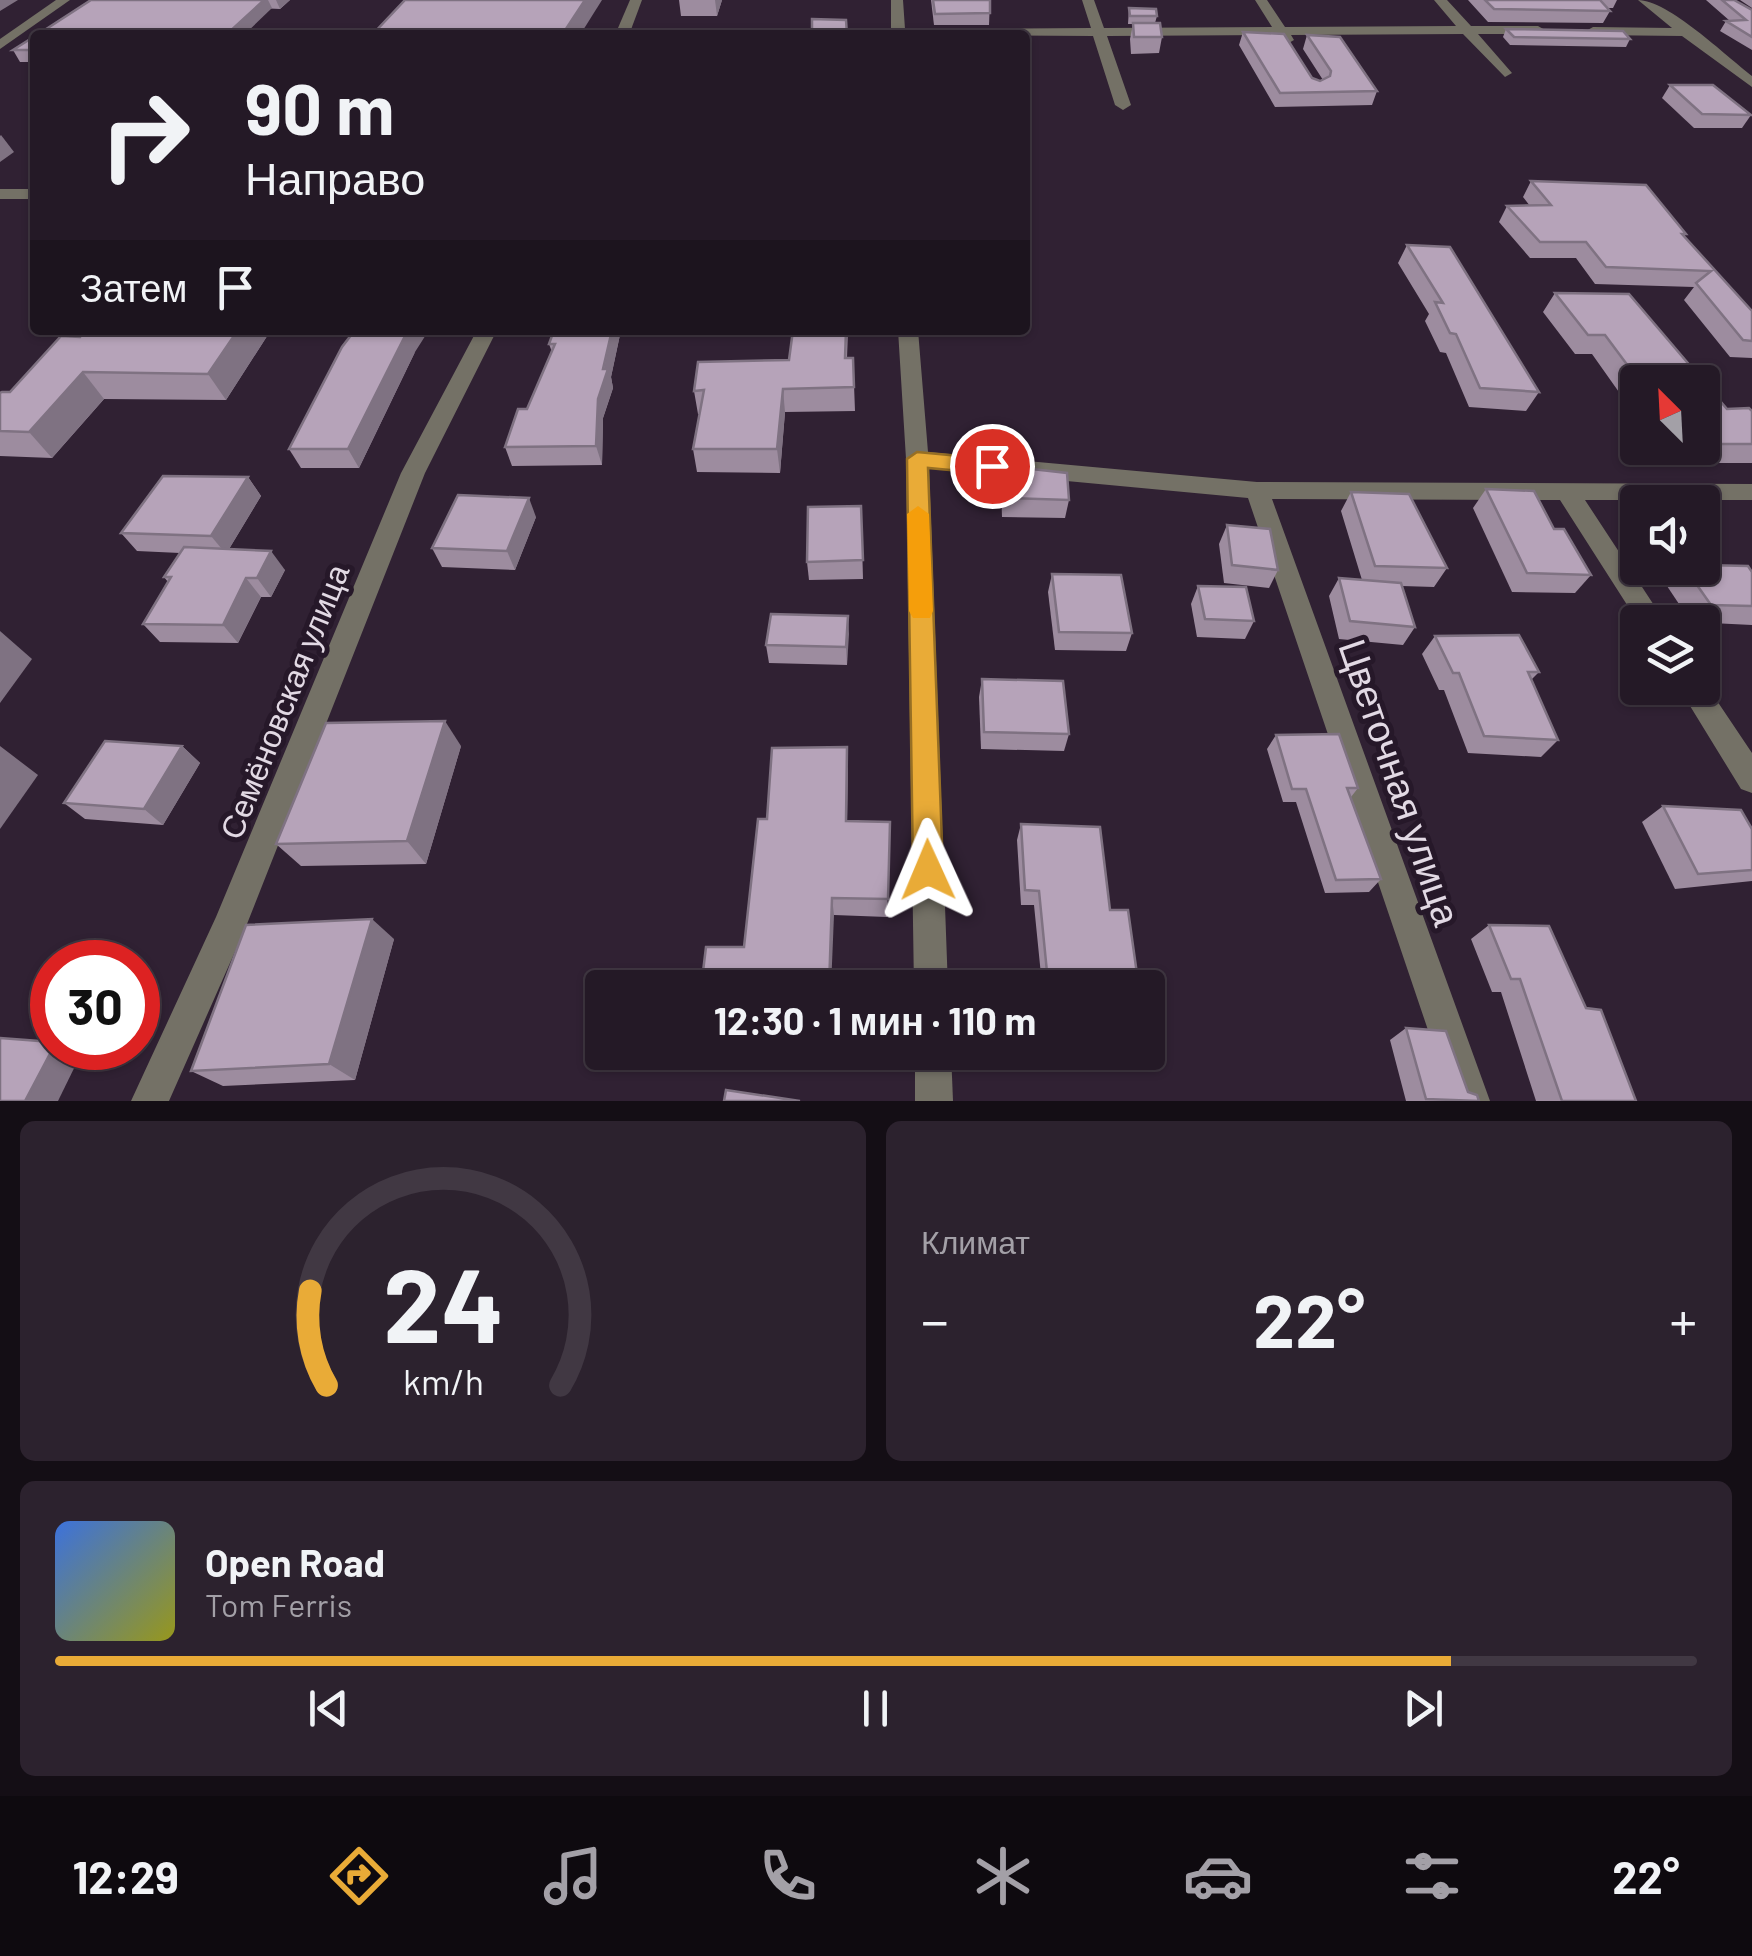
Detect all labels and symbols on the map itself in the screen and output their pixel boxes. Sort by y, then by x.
north arrow [1620,365,1720,465]
pin [950,424,1035,509]
street label: Семёновская улица [211,558,357,844]
street label: Цветочная улица [1330,633,1472,932]
position arrow [876,818,980,922]
speed limit sign: 30 [30,940,160,1070]

